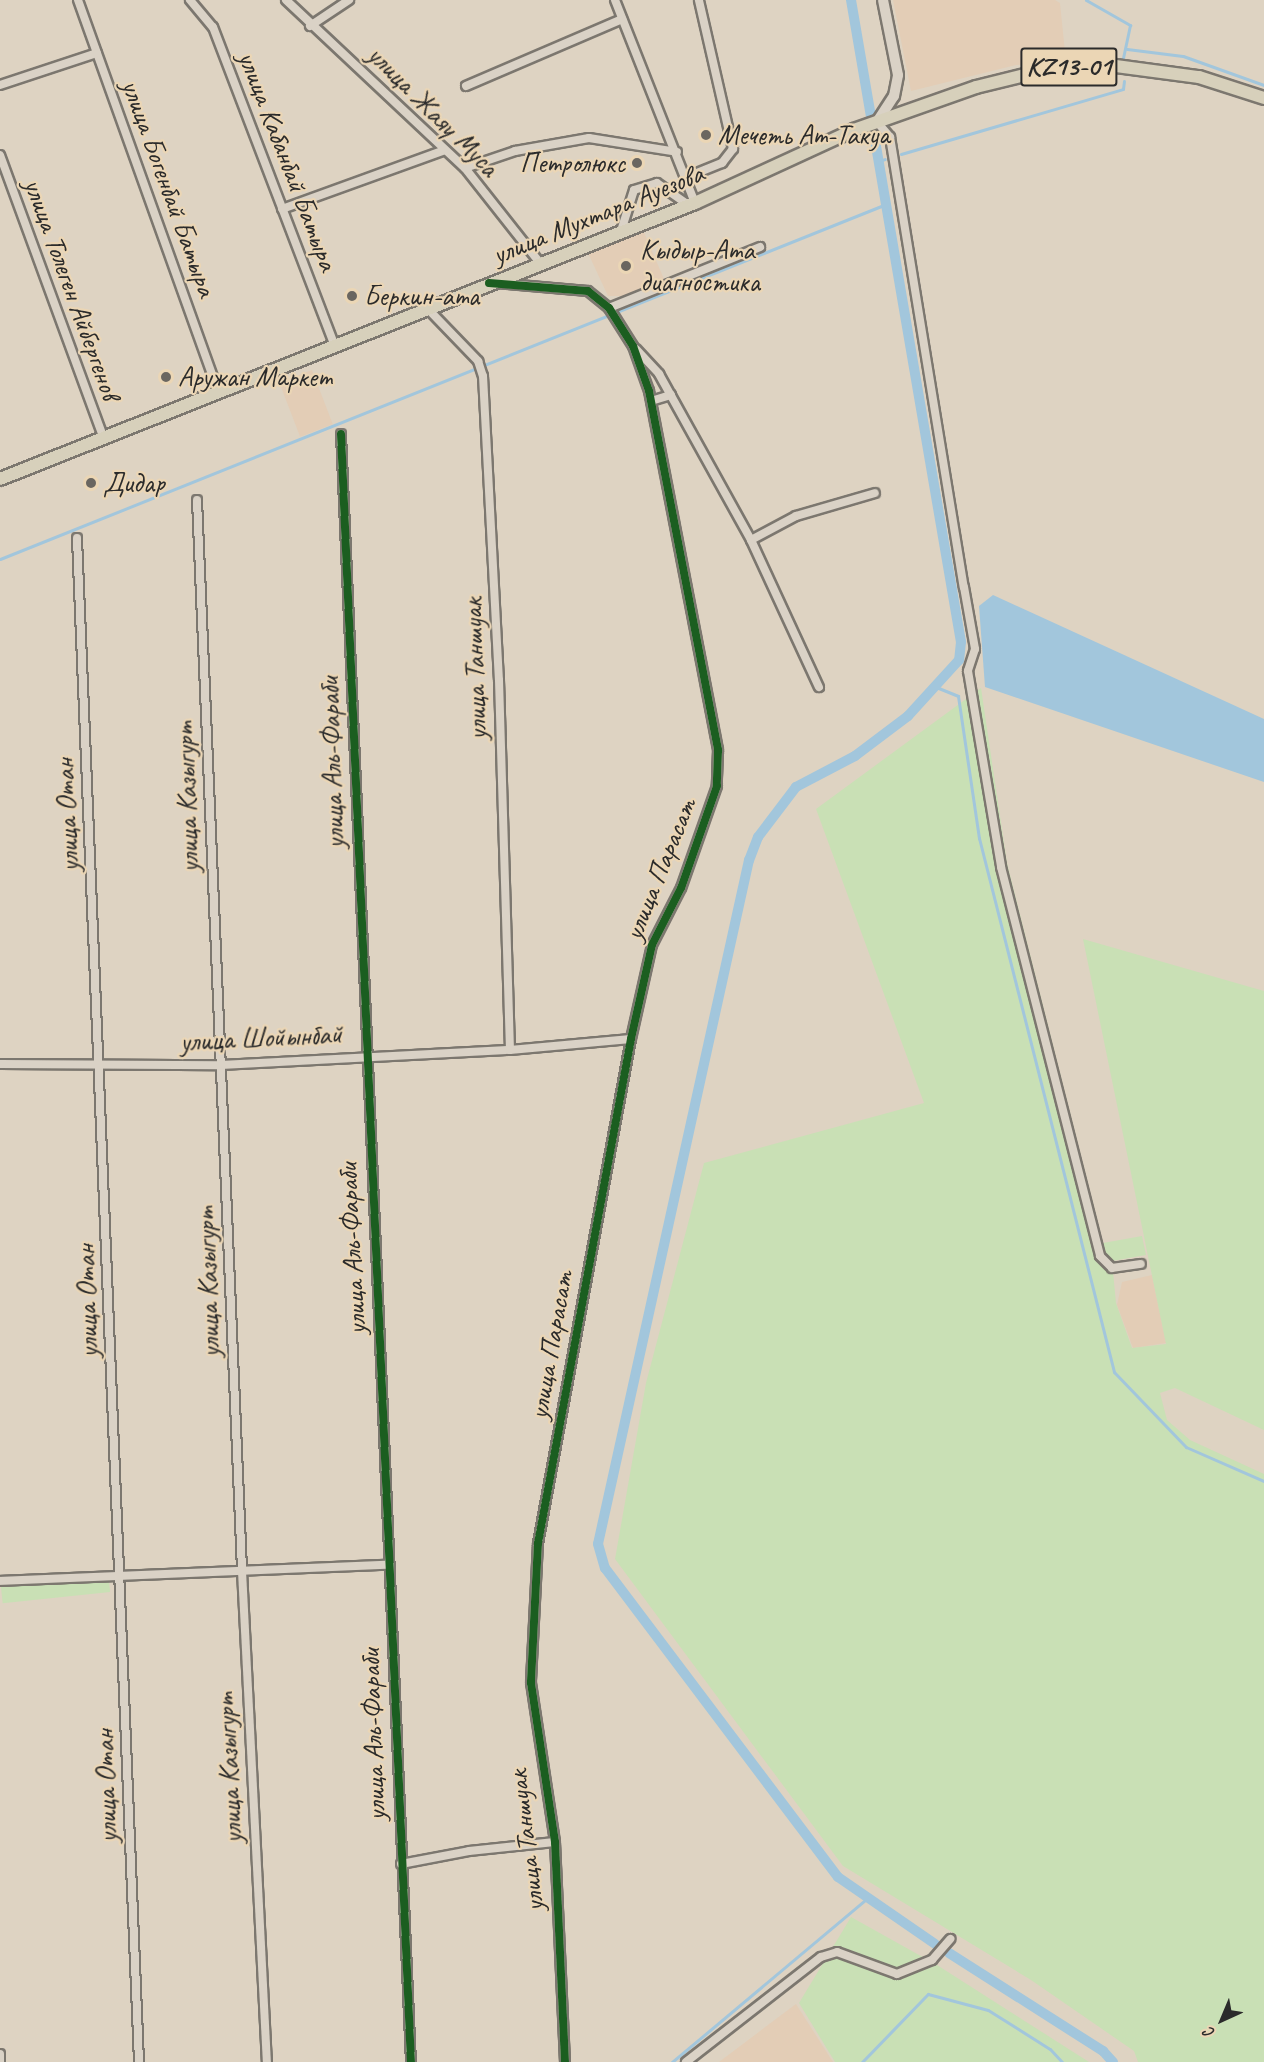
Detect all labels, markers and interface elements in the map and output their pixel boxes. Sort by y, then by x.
street label: улица Жаяу Муса [360,38,506,184]
road number: KZ13-01 [1020,43,1118,91]
street label: улица Кабанбай Батыра [231,46,345,276]
street label: улица Богенбай Батыра [114,75,224,301]
place label: Мечеть Ат-Такуа [718,118,889,152]
marker: Мечеть Ат-Такуа [699,128,713,142]
place label: Петролюкс [520,146,625,180]
street label: улица Мухтара Ауезова [486,156,710,272]
marker: Петролюкс [630,156,644,170]
street label: улица Толеген Айбергенов [16,173,128,405]
place label: Кыдыр-Ата диагностика [640,233,760,299]
marker: Кыдыр-Ата диагностика [617,257,635,275]
place label: Беркин-ата [364,279,479,313]
marker: Беркин-ата [345,289,359,303]
place label: Аружан Маркет [178,360,333,394]
marker: Аружан Маркет [159,370,173,384]
place label: Дидар [103,466,164,500]
marker: Дидар [84,476,98,490]
street label: улица Таншуак [456,598,494,740]
street label: улица Аль-Фараби [312,677,352,849]
street label: улица Казыгурт [168,721,206,873]
street label: улица Отан [47,757,87,873]
street label: улица Парасат [617,794,703,944]
street label: улица Шойынбай [179,1017,343,1059]
street label: улица Аль-Фараби [331,1163,373,1335]
street label: улица Казыгурт [189,1206,227,1358]
street label: улица Отан [68,1244,106,1358]
street label: улица Парасат [522,1269,580,1421]
street label: улица Аль-Фараби [353,1649,393,1821]
street label: улица Казыгурт [208,1692,250,1844]
street label: улица Отан [87,1729,125,1843]
street label: улица Таншуак [501,1769,551,1913]
north arrow [1192,1990,1252,2050]
text: С [1200,2023,1219,2043]

